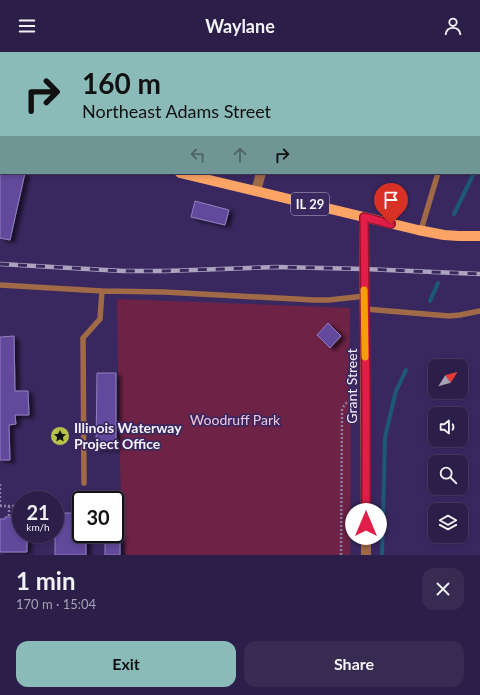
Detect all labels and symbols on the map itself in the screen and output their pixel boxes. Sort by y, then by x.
pin [374,183,408,224]
road number: IL 29 [291,193,329,215]
street label: Grant Street [343,348,360,424]
north arrow [428,359,468,399]
park label: Woodruff Park [190,411,281,428]
place label: Illinois Waterway Project Office [74,419,182,452]
place icon: Illinois Waterway Project Office [49,425,71,447]
speed limit sign: 30 [72,491,124,543]
position arrow [345,503,387,545]

